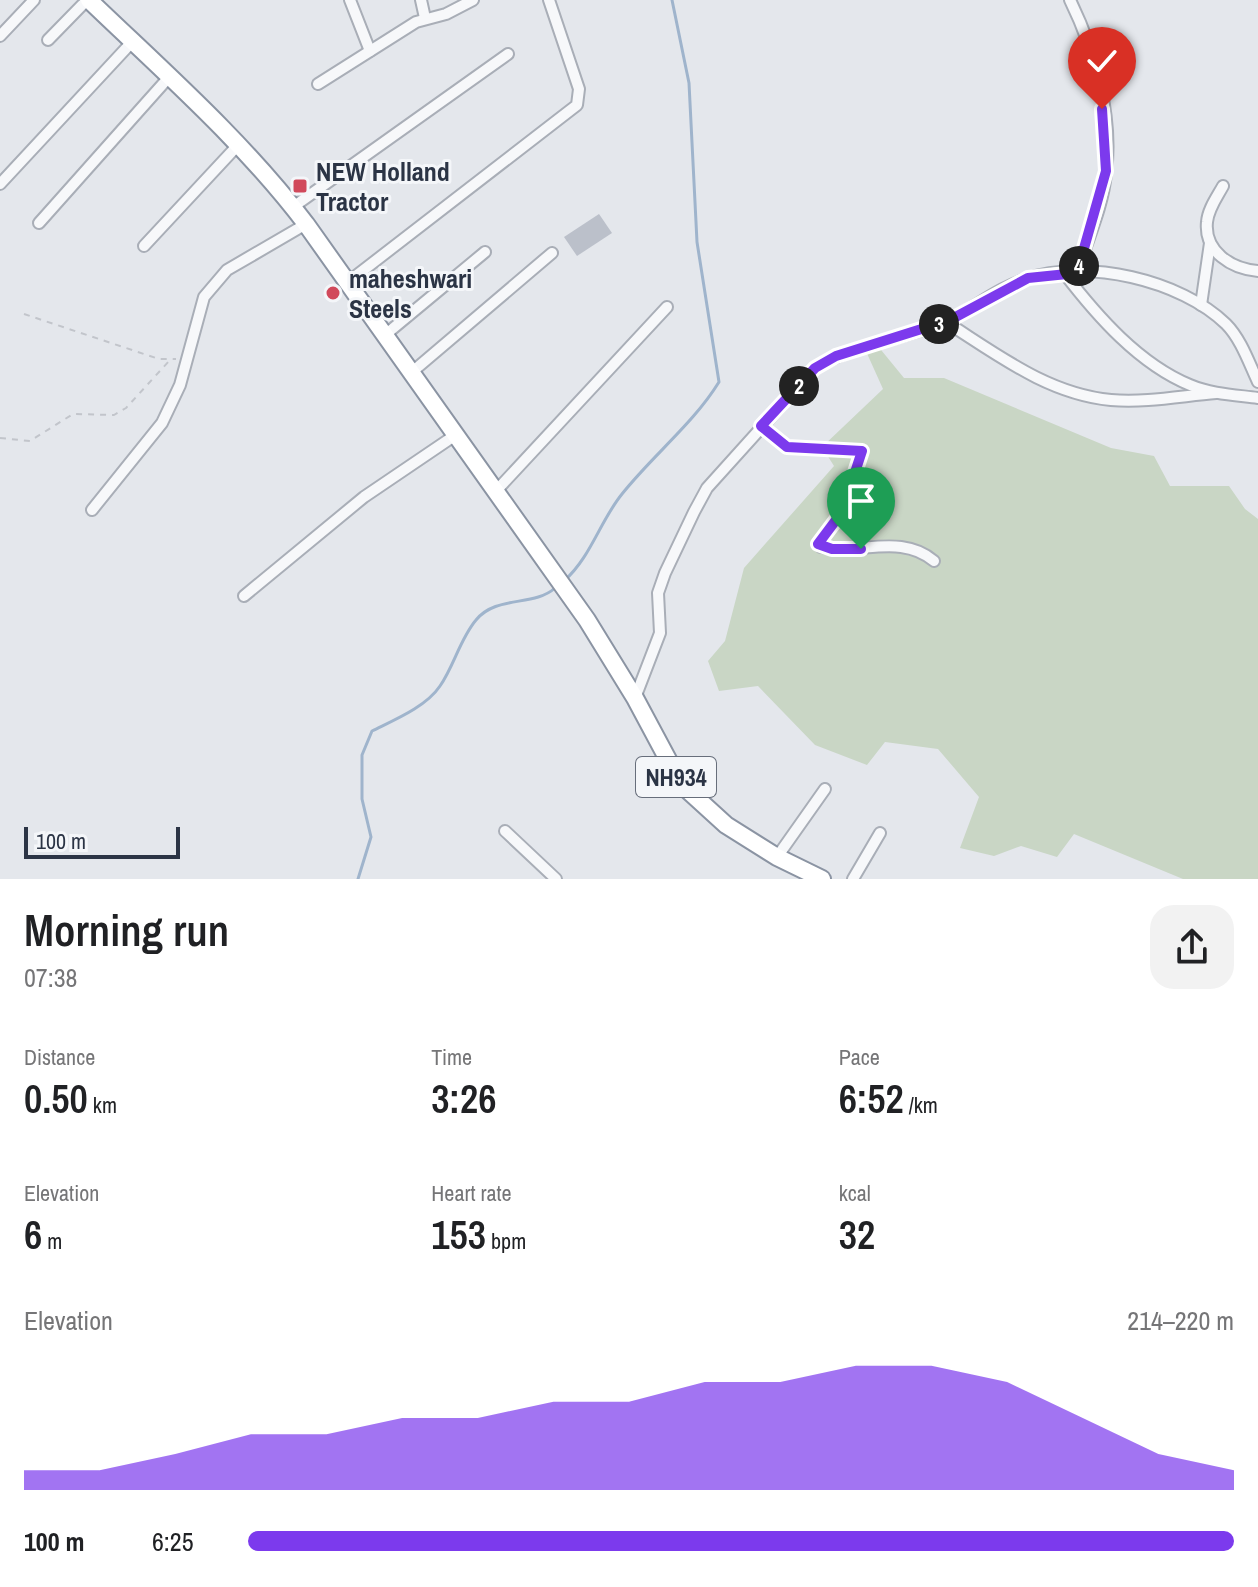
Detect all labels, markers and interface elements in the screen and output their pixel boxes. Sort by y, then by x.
pin [1068,27,1136,109]
icon: check [1080,39,1124,83]
place label: NEW Holland Tractor [316,154,450,219]
marker: NEW Holland Tractor [291,177,309,195]
pin: 4 [1059,246,1099,286]
text: 4 [1074,251,1084,281]
place label: maheshwari Steels [349,261,472,326]
marker: maheshwari Steels [324,284,342,302]
pin: 3 [919,304,959,344]
text: 3 [934,309,944,339]
pin: 2 [779,366,819,406]
text: 2 [794,371,804,401]
pin [827,467,895,549]
icon: arrive [839,479,883,523]
road number: NH934 [636,757,716,797]
scale bar [24,823,180,859]
text: 100 m [36,826,86,856]
text: Morning run [24,900,229,960]
button: share [1150,905,1234,989]
text: 07:38 [24,960,77,995]
text: Distance [24,1042,95,1072]
text: Time [431,1042,472,1072]
text: Pace [839,1042,880,1072]
text: 0.50 [24,1072,88,1125]
text: 3:26 [431,1072,496,1125]
text: 6:52 [839,1072,904,1125]
text: km [88,1090,117,1120]
text: /km [904,1090,938,1120]
text: Elevation [24,1178,99,1208]
text: Heart rate [431,1178,512,1208]
text: kcal [839,1178,871,1208]
text: 6 [24,1208,42,1261]
text: 153 [431,1208,486,1261]
text: 32 [839,1208,875,1261]
text: m [42,1226,62,1256]
text: bpm [486,1226,526,1256]
text: Elevation [24,1303,113,1338]
text: 214–220 m [1127,1303,1234,1338]
text: 100 m [24,1524,84,1559]
text: 6:25 [152,1524,194,1559]

